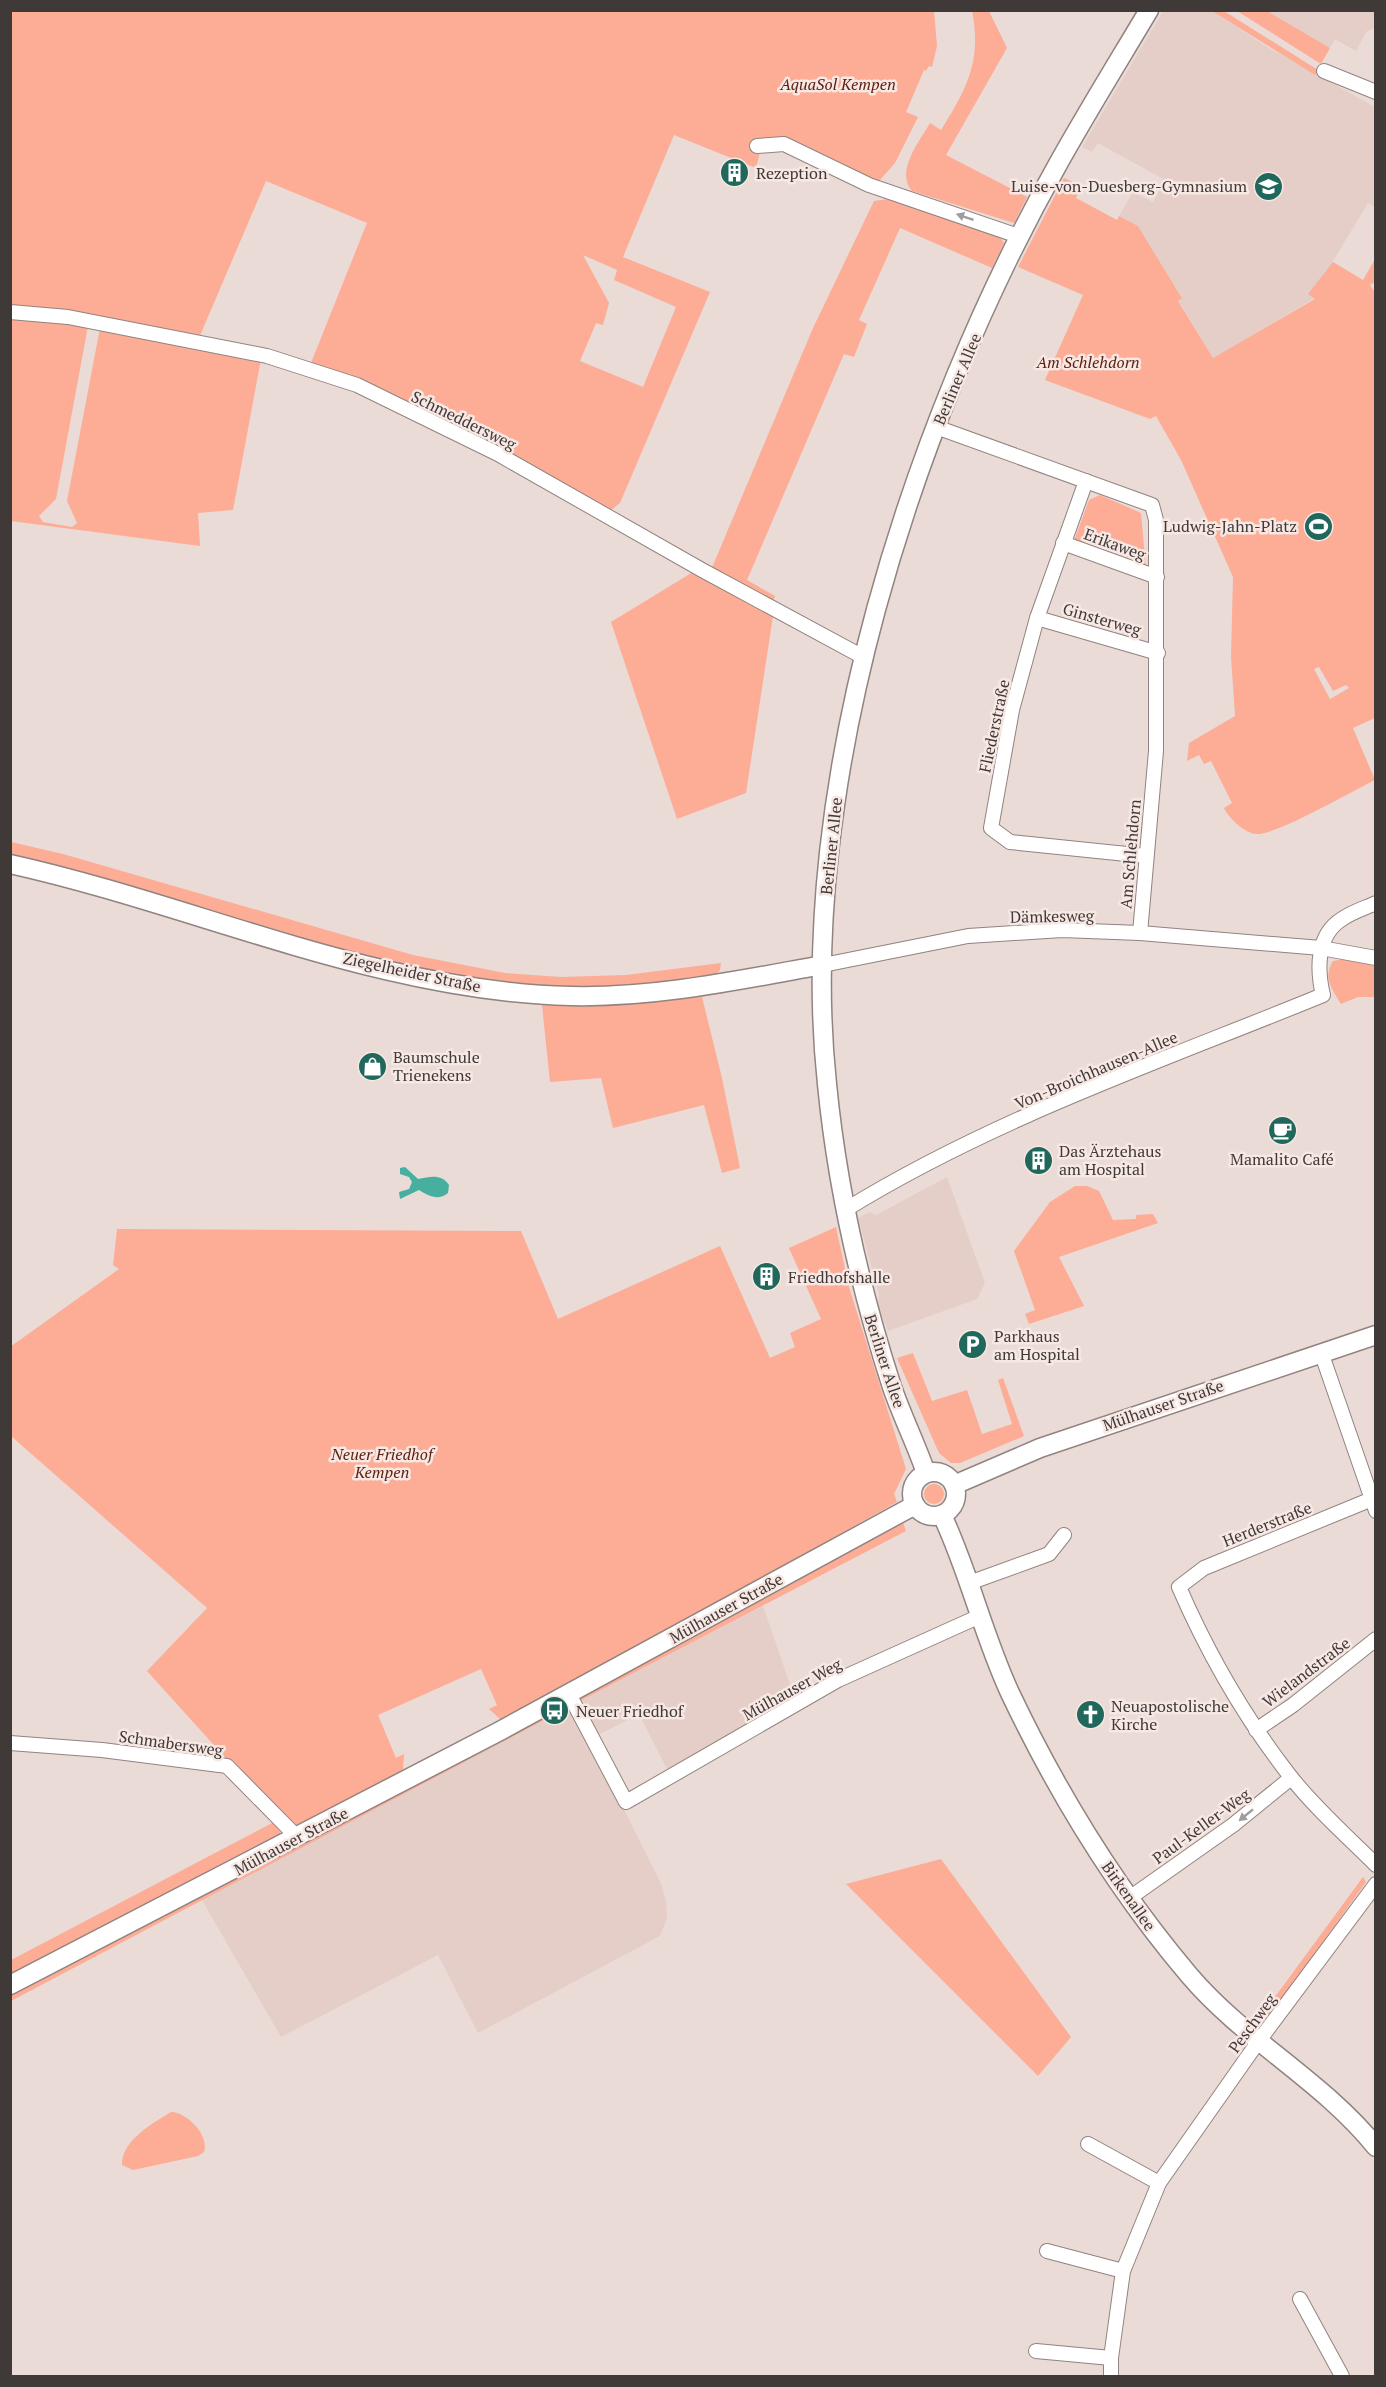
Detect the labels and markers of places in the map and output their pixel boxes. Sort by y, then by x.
building icon: Rezeption [719,157,751,189]
place label: Rezeption [756,162,828,184]
school or university icon: Luise-von-Duesberg-Gymnasium [1252,170,1284,202]
place label: Luise-von-Duesberg-Gymnasium [1011,175,1247,197]
sports icon: Ludwig-Jahn-Platz [1302,510,1334,542]
place label: Ludwig-Jahn-Platz [1163,515,1297,537]
place label: Baumschule Trienekens [393,1046,480,1086]
shop icon: Baumschule Trienekens [356,1050,388,1082]
cafe icon: Mamalito Café [1266,1115,1298,1147]
place label: Das Ärztehaus am Hospital [1059,1140,1161,1180]
building icon: Das Ärztehaus am Hospital [1022,1144,1054,1176]
place label: Mamalito Café [1230,1148,1334,1170]
building icon: Friedhofshalle [751,1261,783,1293]
place label: Friedhofshalle [788,1266,890,1288]
place label: Parkhaus am Hospital [994,1325,1080,1365]
parking icon: Parkhaus am Hospital [957,1329,989,1361]
bus stop icon: Neuer Friedhof [539,1695,571,1727]
place label: Neuapostolische Kirche [1111,1695,1229,1735]
church icon: Neuapostolische Kirche [1074,1699,1106,1731]
place label: Neuer Friedhof [576,1700,685,1722]

